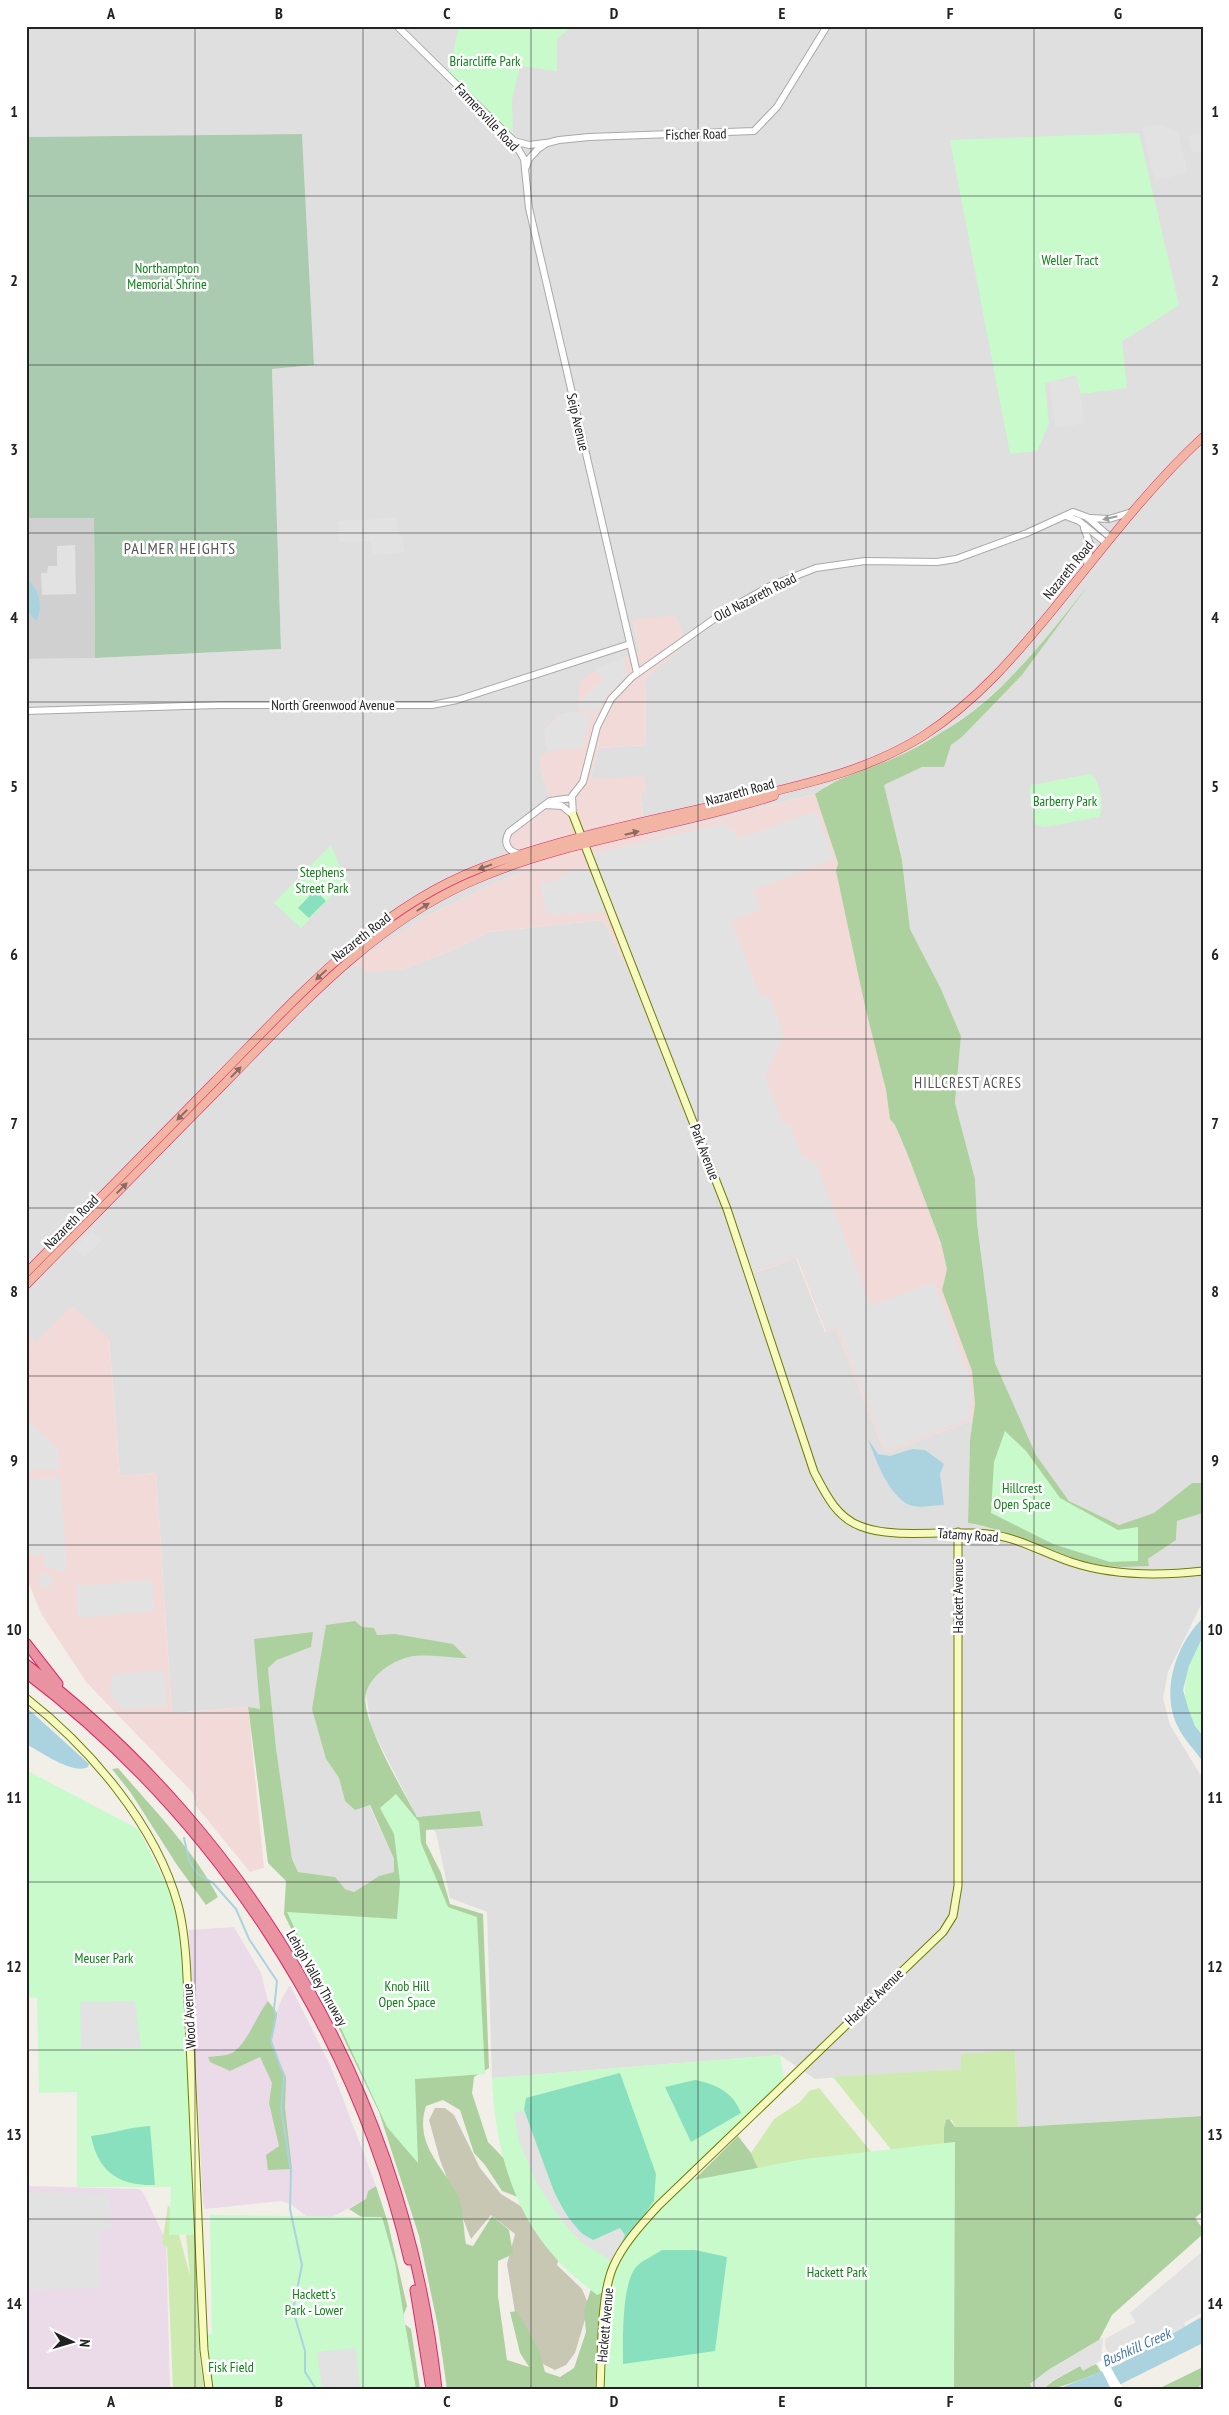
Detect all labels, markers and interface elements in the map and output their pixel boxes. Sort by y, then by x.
text: A [106,3,116,23]
text: B [275,3,283,23]
text: C [443,3,451,23]
text: D [610,3,619,23]
text: E [779,3,786,23]
text: F [947,3,954,23]
text: G [1114,3,1122,23]
park label: Briarcliffe Park [450,52,521,70]
street label: Farmersville Road [451,79,523,155]
text: 1 [10,101,18,121]
text: 1 [1211,101,1219,121]
street label: Fischer Road [665,124,727,144]
park label: Weller Tract [1042,251,1099,269]
park label: Northampton Memorial Shrine [127,259,207,293]
text: 2 [10,270,18,290]
text: 2 [1211,270,1219,290]
street label: Seip Avenue [563,391,593,453]
text: 3 [10,439,18,459]
text: 3 [1211,439,1219,459]
one-way arrow [1102,514,1117,522]
street label: Nazareth Road [1039,537,1097,603]
district label: PALMER HEIGHTS [124,538,236,558]
street label: Old Nazareth Road [711,568,799,626]
text: 4 [10,607,18,627]
text: 4 [1211,607,1219,627]
street label: North Greenwood Avenue [271,696,395,714]
street label: Nazareth Road [704,774,776,810]
text: 5 [10,776,18,796]
text: 5 [1211,776,1219,796]
park label: Barberry Park [1033,792,1098,810]
one-way arrow [624,829,639,837]
park label: Stephens Street Park [296,863,349,897]
one-way arrow [477,863,492,871]
one-way arrow [417,903,430,912]
street label: Nazareth Road [328,908,394,966]
text: 6 [10,944,18,964]
text: 6 [1211,944,1219,964]
one-way arrow [316,969,328,981]
one-way arrow [230,1066,242,1078]
district label: HILLCREST ACRES [914,1073,1022,1092]
one-way arrow [176,1109,188,1121]
text: 7 [10,1113,18,1133]
text: 7 [1211,1113,1219,1133]
street label: Park Avenue [686,1121,724,1183]
one-way arrow [116,1182,128,1194]
street label: Nazareth Road [40,1191,102,1253]
text: 8 [10,1281,18,1301]
text: 8 [1211,1281,1219,1301]
text: 9 [10,1450,18,1470]
text: 9 [1211,1450,1219,1470]
park label: Hillcrest Open Space [994,1479,1051,1513]
street label: Tatamy Road [937,1524,999,1546]
street label: Hackett Avenue [949,1558,967,1633]
text: 10 [6,1619,22,1639]
text: 10 [1207,1619,1223,1639]
text: 11 [6,1787,22,1807]
text: 11 [1207,1787,1223,1807]
street label: Lehigh Valley Thruway [282,1927,352,2030]
park label: Meuser Park [75,1949,134,1967]
text: 12 [6,1956,22,1976]
text: 12 [1207,1956,1223,1976]
street label: Hackett Avenue [841,1964,907,2029]
park label: Knob Hill Open Space [379,1977,436,2011]
street label: Wood Avenue [178,1983,200,2049]
text: 13 [6,2124,22,2144]
text: 13 [1207,2124,1223,2144]
park label: Hackett Park [807,2263,868,2281]
park label: Hackett's Park - Lower [285,2285,343,2319]
street label: Hackett Avenue [593,2287,617,2363]
text: 14 [6,2293,22,2313]
text: 14 [1207,2293,1223,2313]
north arrow [48,2318,98,2368]
water label: Bushkill Creek [1099,2323,1175,2371]
text: N [76,2339,94,2348]
park label: Fisk Field [208,2358,254,2376]
text: A [106,2391,116,2411]
text: B [275,2391,283,2411]
text: C [443,2391,451,2411]
text: D [610,2391,619,2411]
text: E [779,2391,786,2411]
text: F [947,2391,954,2411]
text: G [1114,2391,1122,2411]

